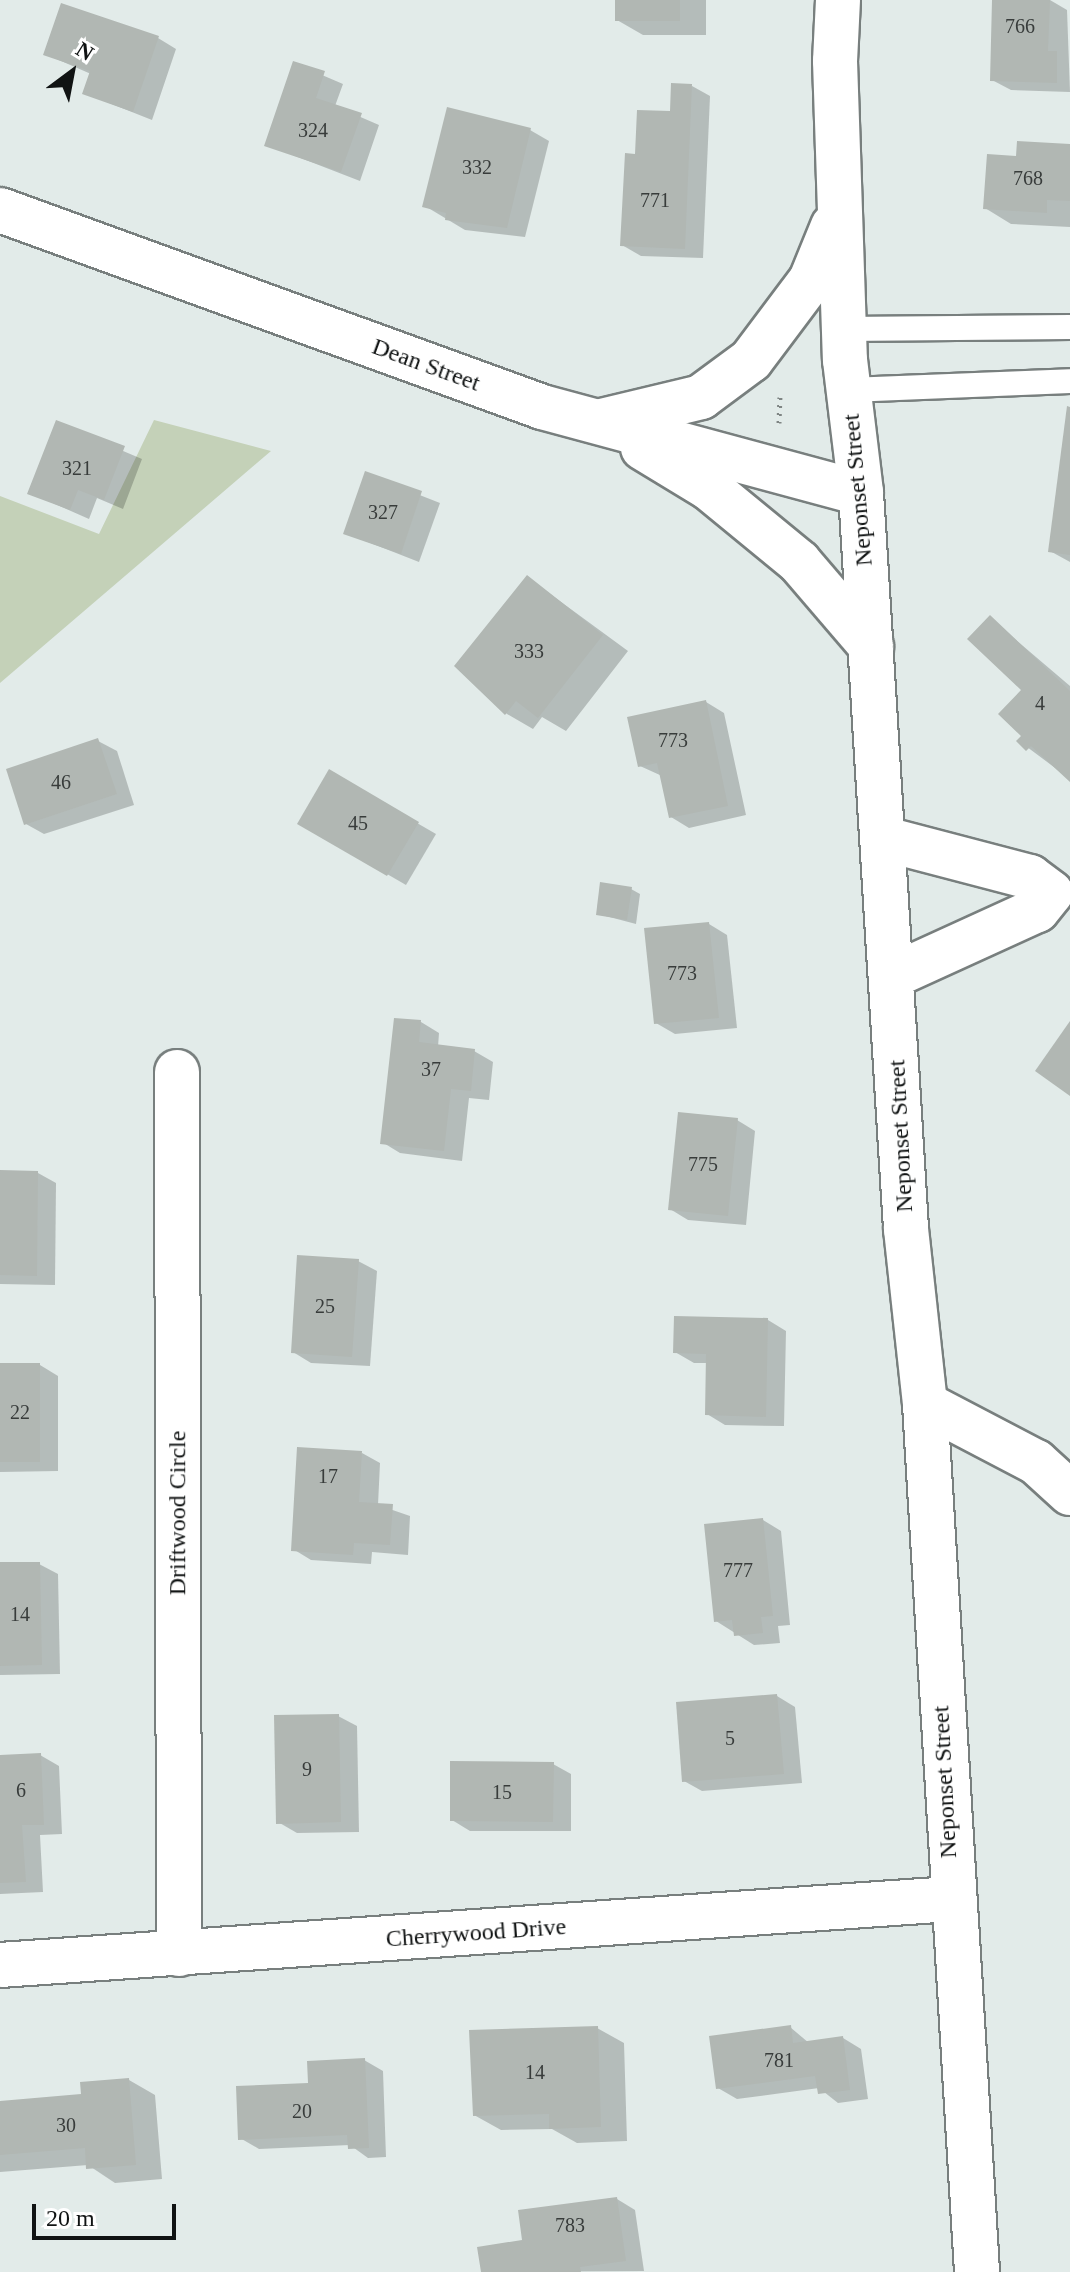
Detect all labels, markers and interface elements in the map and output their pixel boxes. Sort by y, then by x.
house number: 766 [1005,14,1035,38]
north arrow [32,32,112,112]
text: N [72,36,98,66]
house number: 324 [298,118,328,142]
house number: 332 [462,155,492,179]
house number: 768 [1013,166,1043,190]
house number: 771 [640,188,670,212]
street label: Dean Street [368,332,484,398]
street label: Neponset Street [837,413,879,567]
house number: 321 [62,456,92,480]
house number: 327 [368,500,398,524]
house number: 333 [514,639,544,663]
house number: 4 [1035,691,1045,715]
house number: 773 [658,728,688,752]
house number: 46 [51,770,71,794]
house number: 45 [348,811,368,835]
house number: 773 [667,961,697,985]
house number: 37 [421,1057,441,1081]
street label: Neponset Street [883,1059,919,1213]
house number: 775 [688,1152,718,1176]
house number: 25 [315,1294,335,1318]
house number: 22 [10,1400,30,1424]
street label: Driftwood Circle [164,1431,192,1595]
house number: 17 [318,1464,338,1488]
house number: 777 [723,1558,753,1582]
house number: 14 [10,1602,30,1626]
street label: Neponset Street [927,1705,963,1859]
house number: 5 [725,1726,735,1750]
house number: 9 [302,1757,312,1781]
house number: 6 [16,1778,26,1802]
house number: 15 [492,1780,512,1804]
street label: Cherrywood Drive [385,1912,567,1954]
house number: 781 [764,2048,794,2072]
house number: 14 [525,2060,545,2084]
house number: 20 [292,2099,312,2123]
house number: 30 [56,2113,76,2137]
scale bar [36,2188,180,2238]
text: 20 m [46,2205,95,2231]
house number: 783 [555,2213,585,2237]

